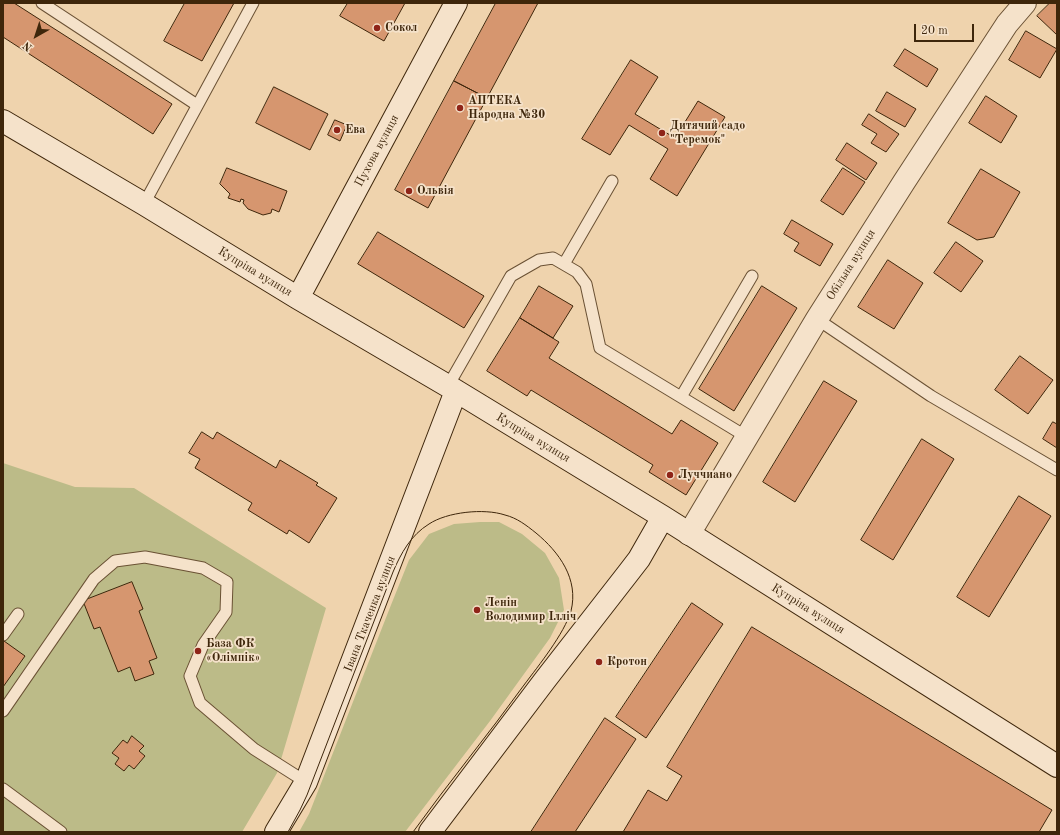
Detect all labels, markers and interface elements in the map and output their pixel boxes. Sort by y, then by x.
north arrow [16,16,56,56]
scale bar [916,16,976,42]
place label: Сокол [385,21,417,35]
marker: Сокол [372,23,382,33]
text: 20 m [921,25,948,37]
text: N [21,39,35,53]
place label: АПТЕКА Народна №30 [468,94,545,122]
marker: АПТЕКА Народна №30 [455,103,465,113]
street label: Пухова вулиця [352,113,402,189]
place label: Дитячий садо "Теремок" [670,119,745,147]
place label: Ева [345,123,365,137]
marker: Ева [332,125,342,135]
marker: Дитячий садо "Теремок" [657,128,667,138]
place label: Ольвія [417,184,454,198]
marker: Ольвія [404,186,414,196]
street label: Обільна вулиця [823,227,879,303]
street label: Купріна вулиця [215,244,295,300]
street label: Купріна вулиця [493,410,573,466]
place label: Луччиано [678,468,732,482]
marker: Луччиано [665,470,675,480]
street label: Івана Ткаченка вулиця [341,554,399,674]
street label: Купріна вулиця [769,581,847,637]
place label: Ленін Володимир Ілліч [485,596,576,624]
marker: Ленін Володимир Ілліч [472,605,482,615]
place label: База ФК «Олімпік» [206,637,260,665]
marker: База ФК «Олімпік» [193,646,203,656]
place label: Кротон [607,655,647,669]
marker: Кротон [594,657,604,667]

